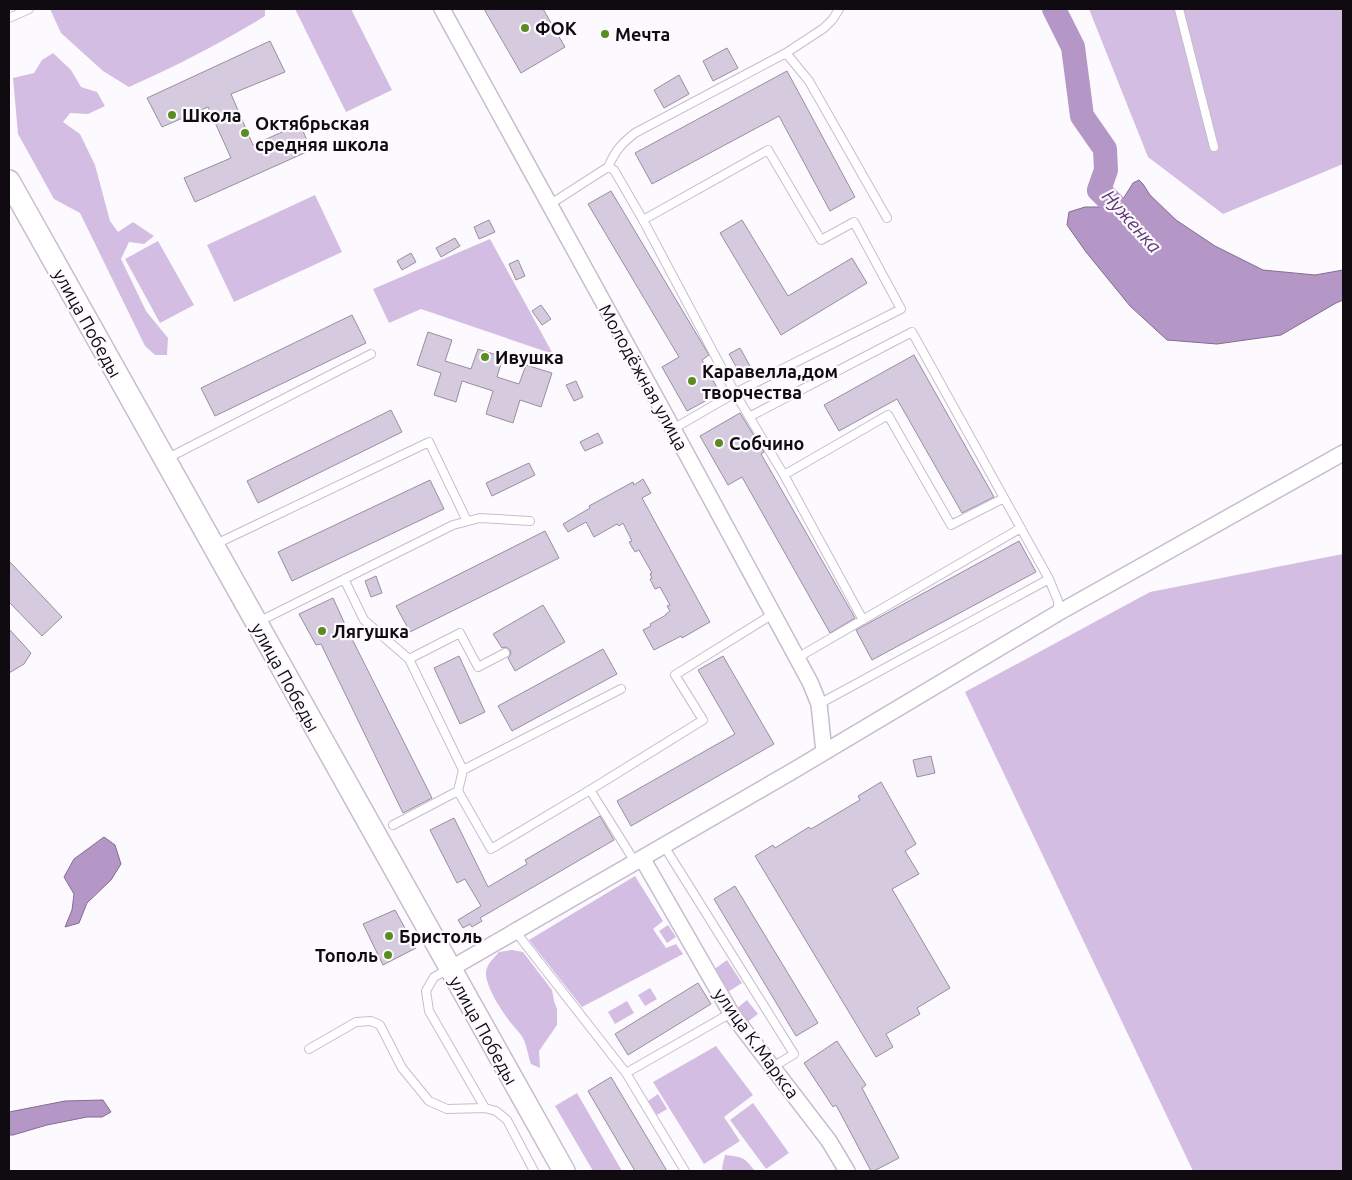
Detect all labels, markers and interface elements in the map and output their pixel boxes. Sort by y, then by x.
place label: ФОК [535,18,577,38]
marker: ФОК [519,22,531,34]
place label: Мечта [615,24,670,44]
marker: Мечта [599,28,611,40]
place label: Школа [182,105,242,125]
marker: Школа [166,109,178,121]
place label: Октябрьская средняя школа [255,113,389,154]
marker: Октябрьская средняя школа [239,127,251,139]
water label: Нуженка [1098,185,1166,257]
street label: улица Победы [50,265,126,381]
street label: Молодёжная улица [596,300,692,454]
place label: Ивушка [495,347,564,367]
marker: Ивушка [479,351,491,363]
place label: Каравелла,дом творчества [702,361,838,402]
marker: Каравелла,дом творчества [686,375,698,387]
place label: Собчино [729,433,804,453]
marker: Собчино [713,437,725,449]
street label: улица Победы [248,619,324,735]
place label: Лягушка [332,621,409,641]
marker: Лягушка [316,625,328,637]
place label: Бристоль [399,926,482,946]
marker: Бристоль [383,930,395,942]
place label: Тополь [315,945,378,965]
marker: Тополь [382,949,394,961]
street label: улица Победы [446,972,522,1088]
street label: улица К.Маркса [710,984,804,1102]

